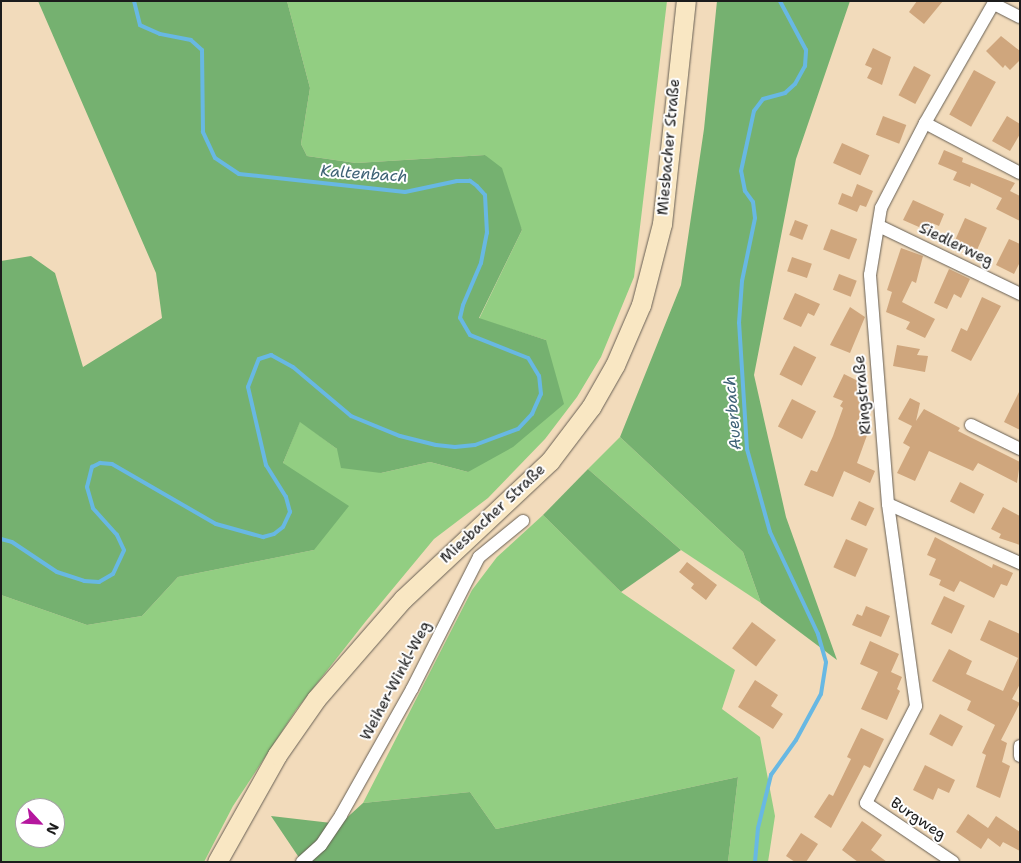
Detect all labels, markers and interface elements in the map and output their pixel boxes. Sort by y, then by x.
street label: Miesbacher Straße [654,78,684,216]
water label: Kaltenbach [320,161,408,187]
street label: Siedlerweg [916,219,996,271]
street label: Ringstraße [851,355,875,435]
water label: Auerbach [720,375,746,451]
street label: Miesbacher Straße [437,461,549,567]
street label: Weiher-Winkl-Weg [357,618,435,744]
street label: Burgweg [887,794,949,844]
north arrow [15,798,65,848]
text: N [42,820,63,838]

